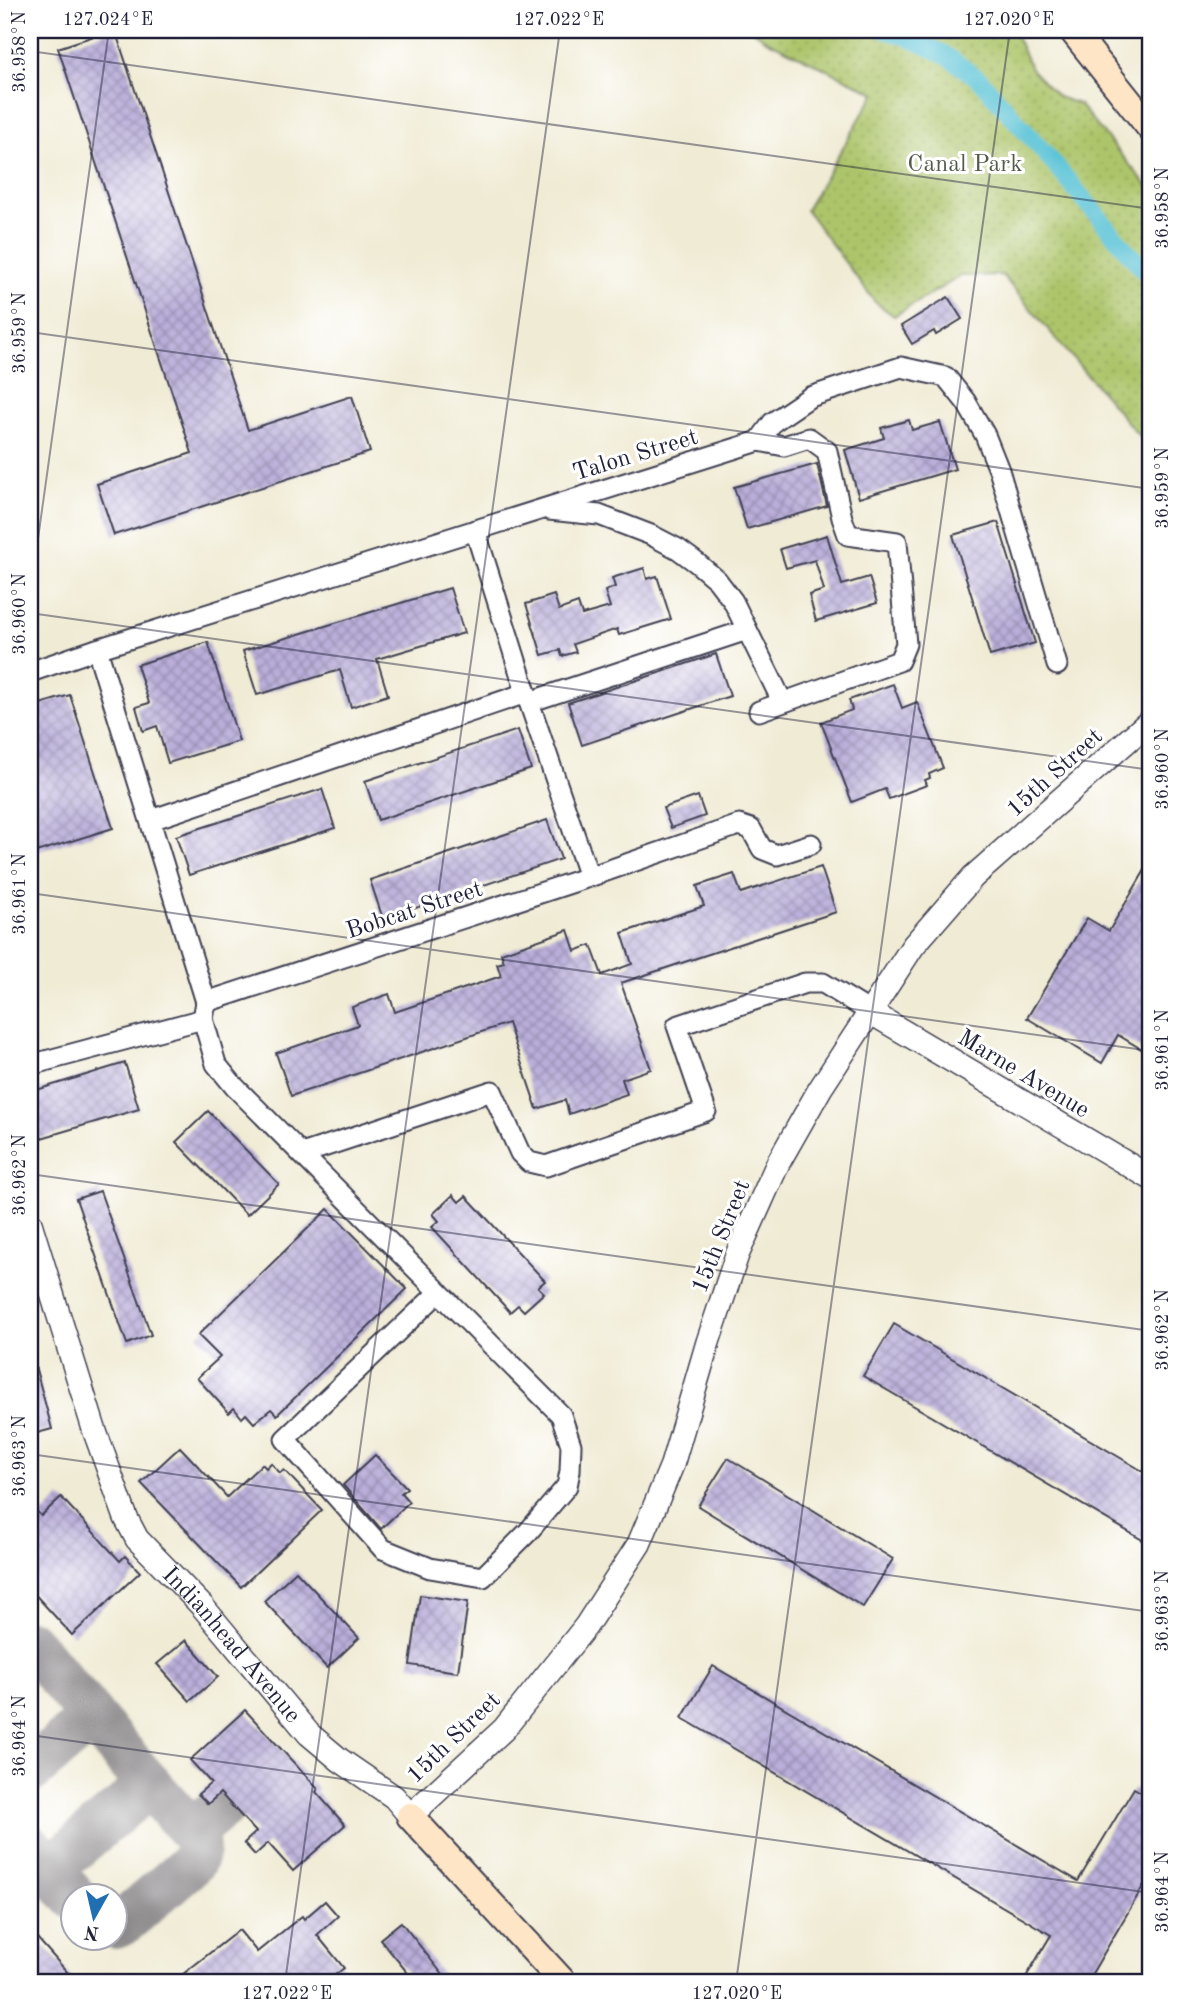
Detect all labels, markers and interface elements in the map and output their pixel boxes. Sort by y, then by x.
text: 36.958°N [11,11,29,93]
text: 127.024°E [63,11,153,29]
text: 127.022°E [514,11,604,29]
text: 127.020°E [964,11,1054,29]
park label: Canal Park [907,153,1023,177]
text: 36.958°N [1154,167,1172,249]
text: 36.959°N [11,292,29,374]
street label: Talon Street [570,426,701,486]
text: 36.959°N [1154,447,1172,529]
text: 36.960°N [11,573,29,655]
street label: 15th Street [1003,725,1108,822]
text: 36.960°N [1154,728,1172,810]
text: 36.961°N [11,853,29,935]
street label: Bobcat Street [343,878,486,944]
text: 36.961°N [1154,1009,1172,1091]
street label: Marne Avenue [953,1026,1093,1123]
text: 36.962°N [11,1134,29,1216]
street label: 15th Street [688,1177,755,1297]
text: 36.962°N [1154,1289,1172,1371]
text: 36.963°N [11,1415,29,1497]
street label: Indianhead Avenue [157,1563,304,1728]
text: 36.963°N [1154,1570,1172,1652]
street label: 15th Street [403,1688,506,1789]
text: 36.964°N [11,1695,29,1777]
text: 36.964°N [1154,1851,1172,1933]
north arrow [60,1882,130,1952]
text: N [83,1921,100,1942]
text: 127.022°E [242,1985,332,2003]
text: 127.020°E [692,1985,782,2003]

